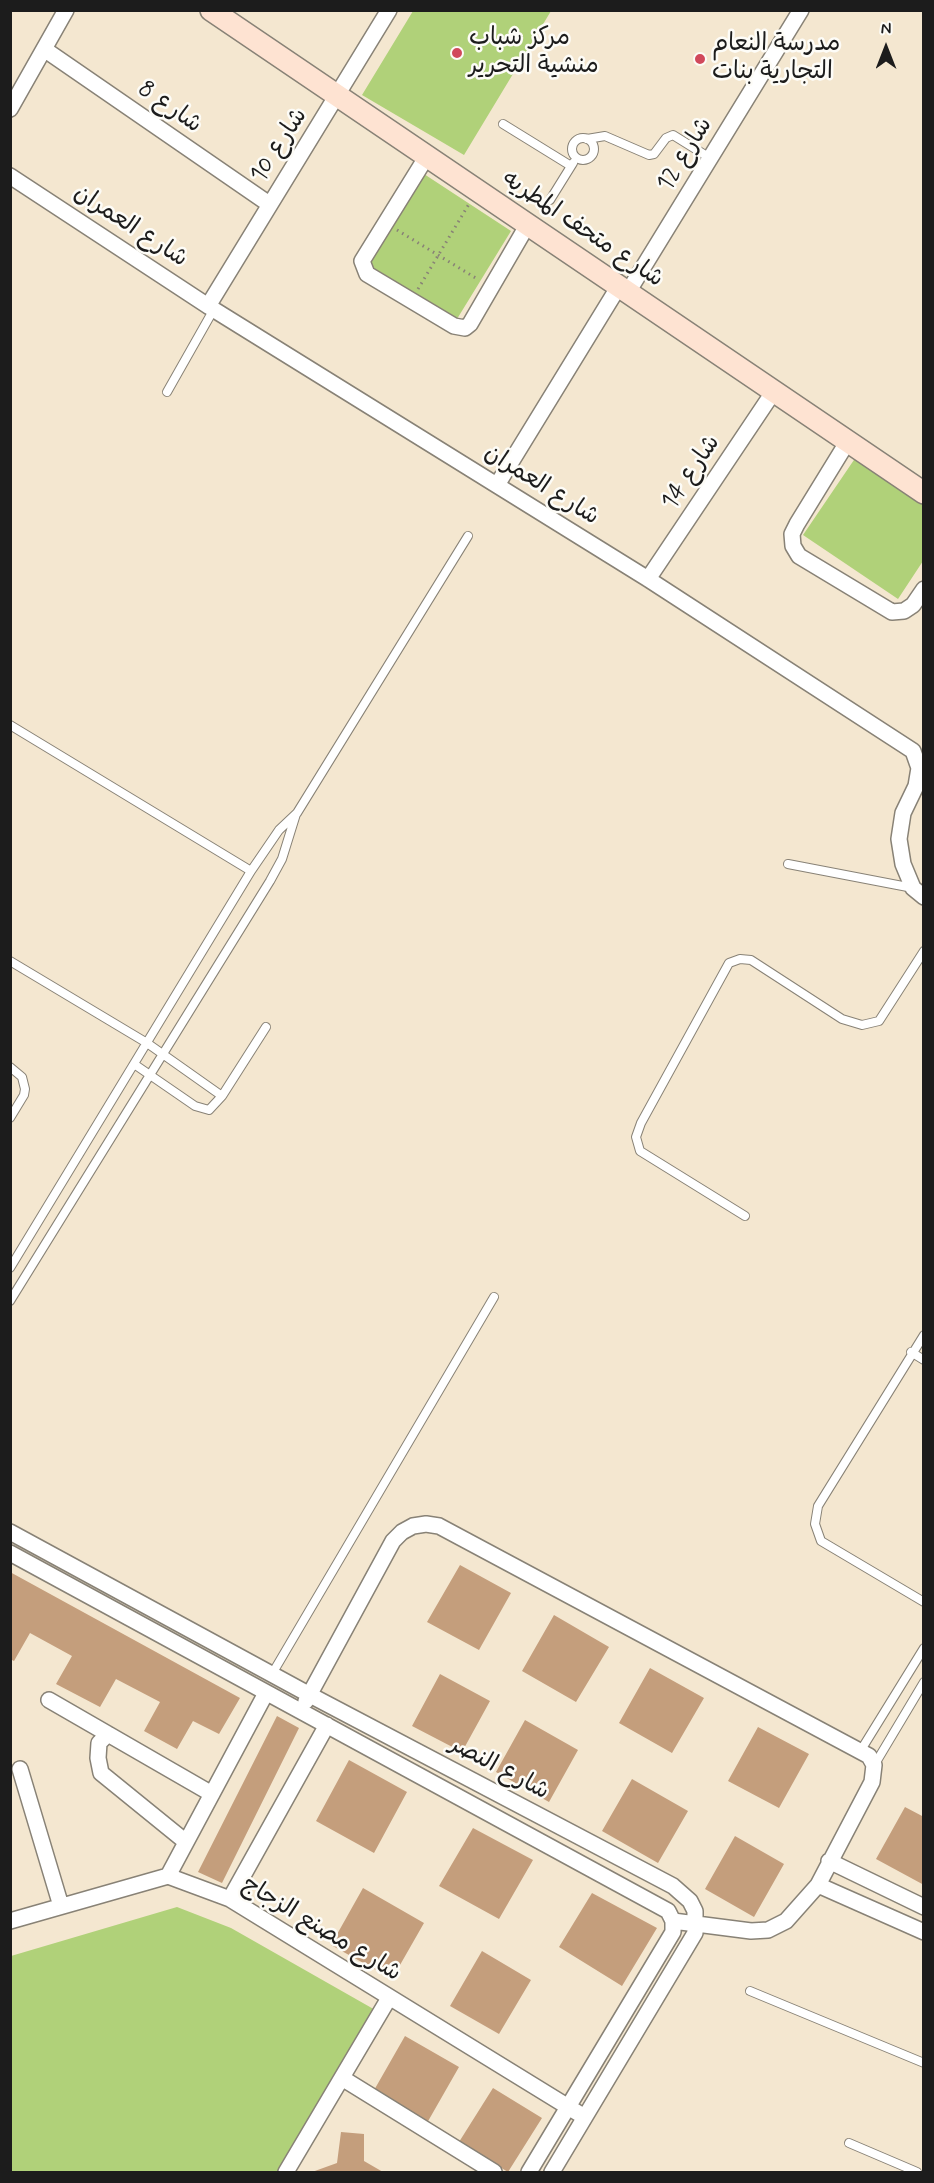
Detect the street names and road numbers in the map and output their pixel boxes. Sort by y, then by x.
street label: شارع 8 [131,76,207,140]
street label: شارع 10 [245,103,315,189]
street label: شارع 12 [652,113,720,197]
street label: شارع متحف المطريه [496,165,668,295]
street label: شارع العمران [68,180,192,274]
street label: شارع 14 [657,430,727,516]
street label: شارع العمران [478,439,604,533]
street label: شارع النصر [444,1731,554,1807]
street label: شارع مصنع الزجاج [236,1871,406,1989]

